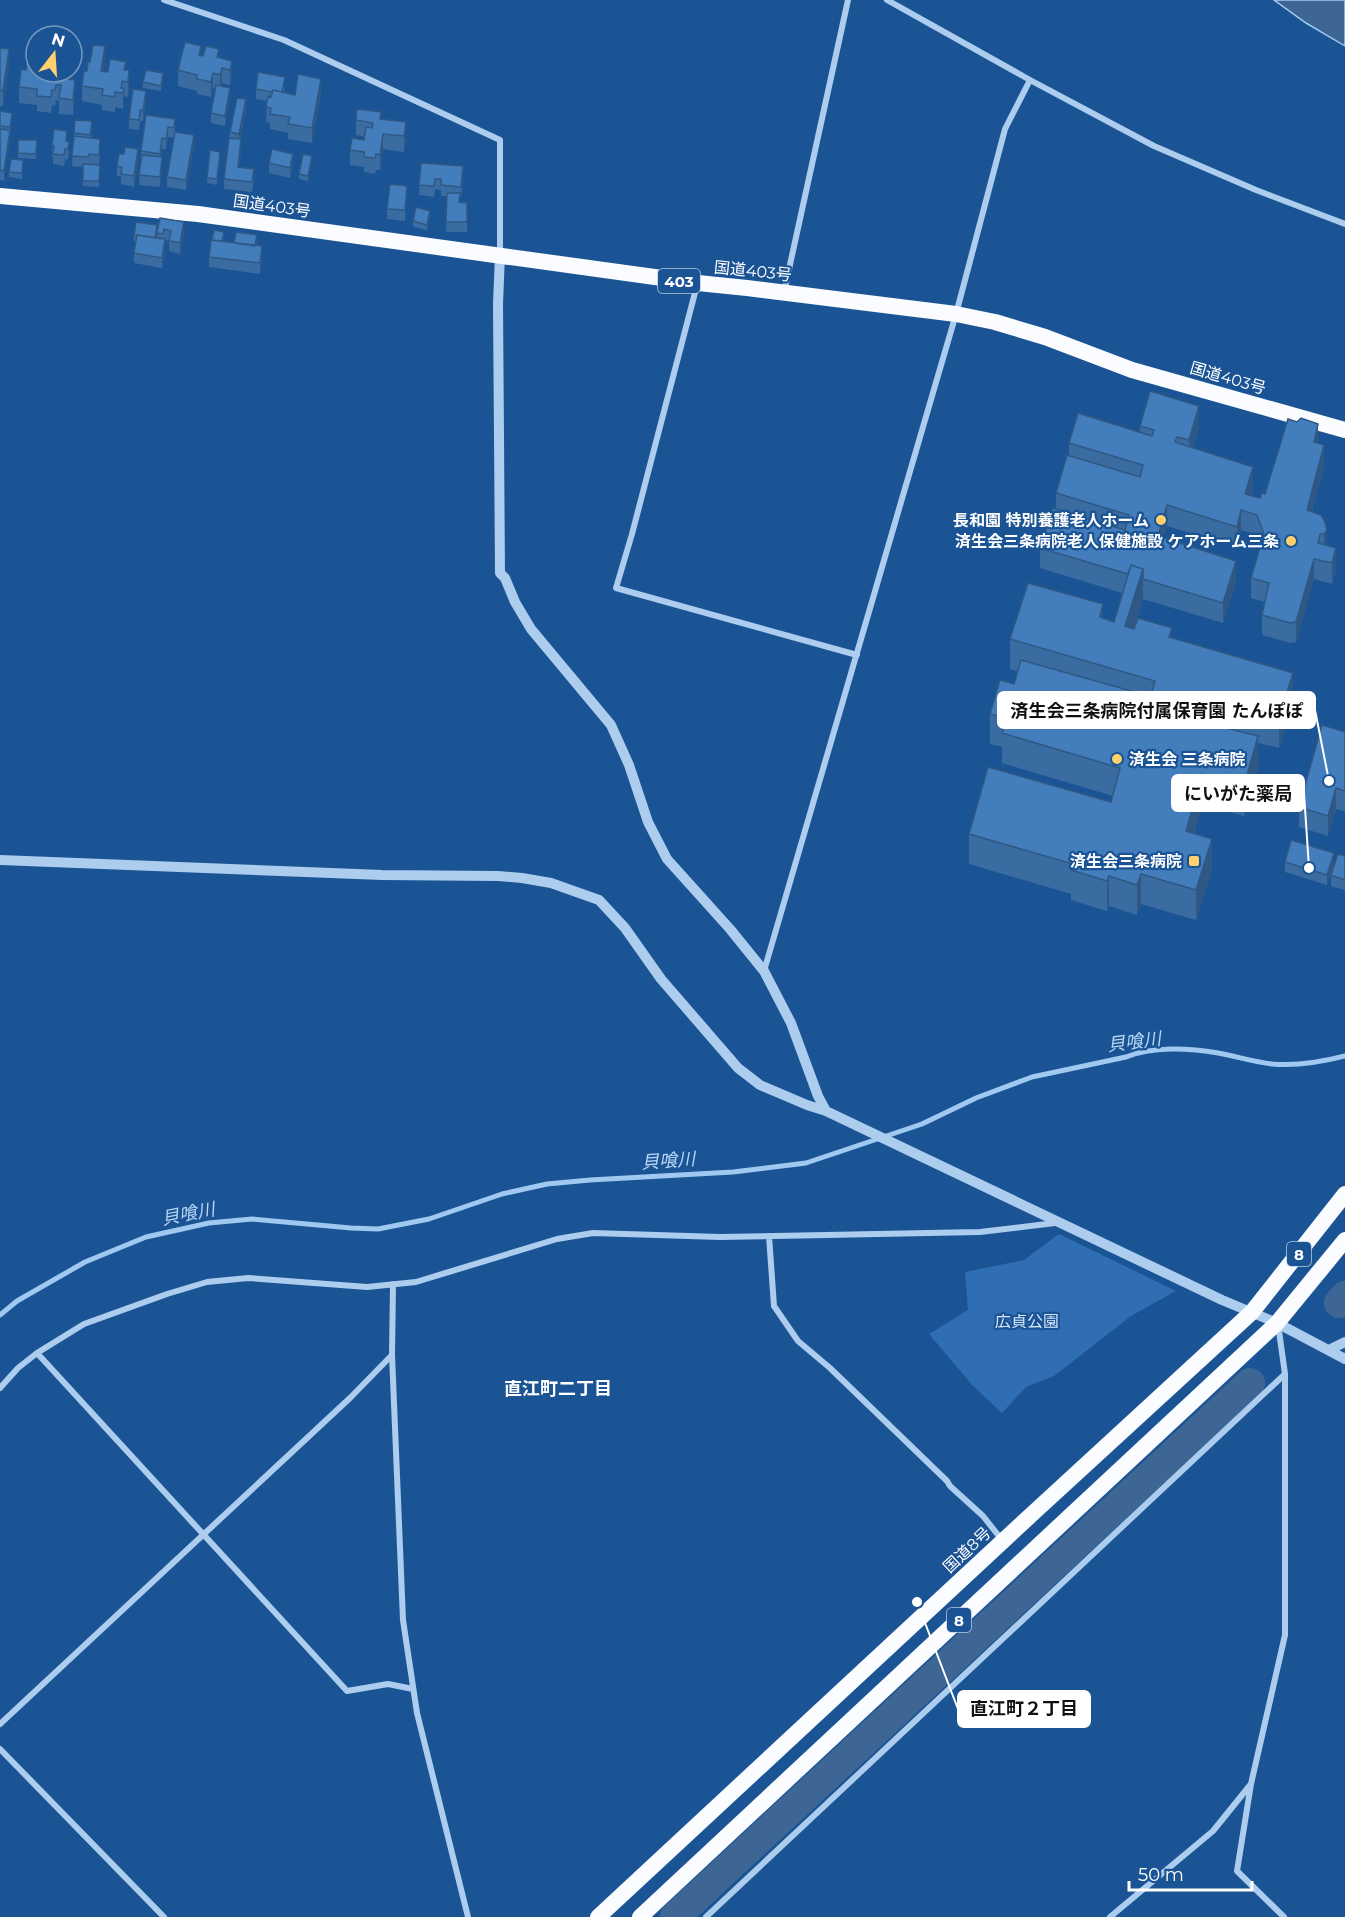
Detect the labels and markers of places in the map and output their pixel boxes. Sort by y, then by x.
place label: 長和園 特別養護老人ホーム [953,511,1149,530]
marker: 長和園 特別養護老人ホーム [1154,513,1168,527]
place label: 済生会三条病院老人保健施設 ケアホーム三条 [955,532,1279,551]
marker: 済生会三条病院老人保健施設 ケアホーム三条 [1284,534,1298,548]
callout: 済生会三条病院付属保育園 たんぽぽ [998,692,1315,728]
place label: 済生会 三条病院 [1129,750,1246,769]
marker: 済生会 三条病院 [1110,752,1124,766]
callout: にいがた薬局 [1172,775,1304,811]
place label: 済生会三条病院 [1070,852,1182,871]
marker: 済生会三条病院 [1187,854,1201,868]
callout: 直江町２丁目 [958,1691,1090,1727]

